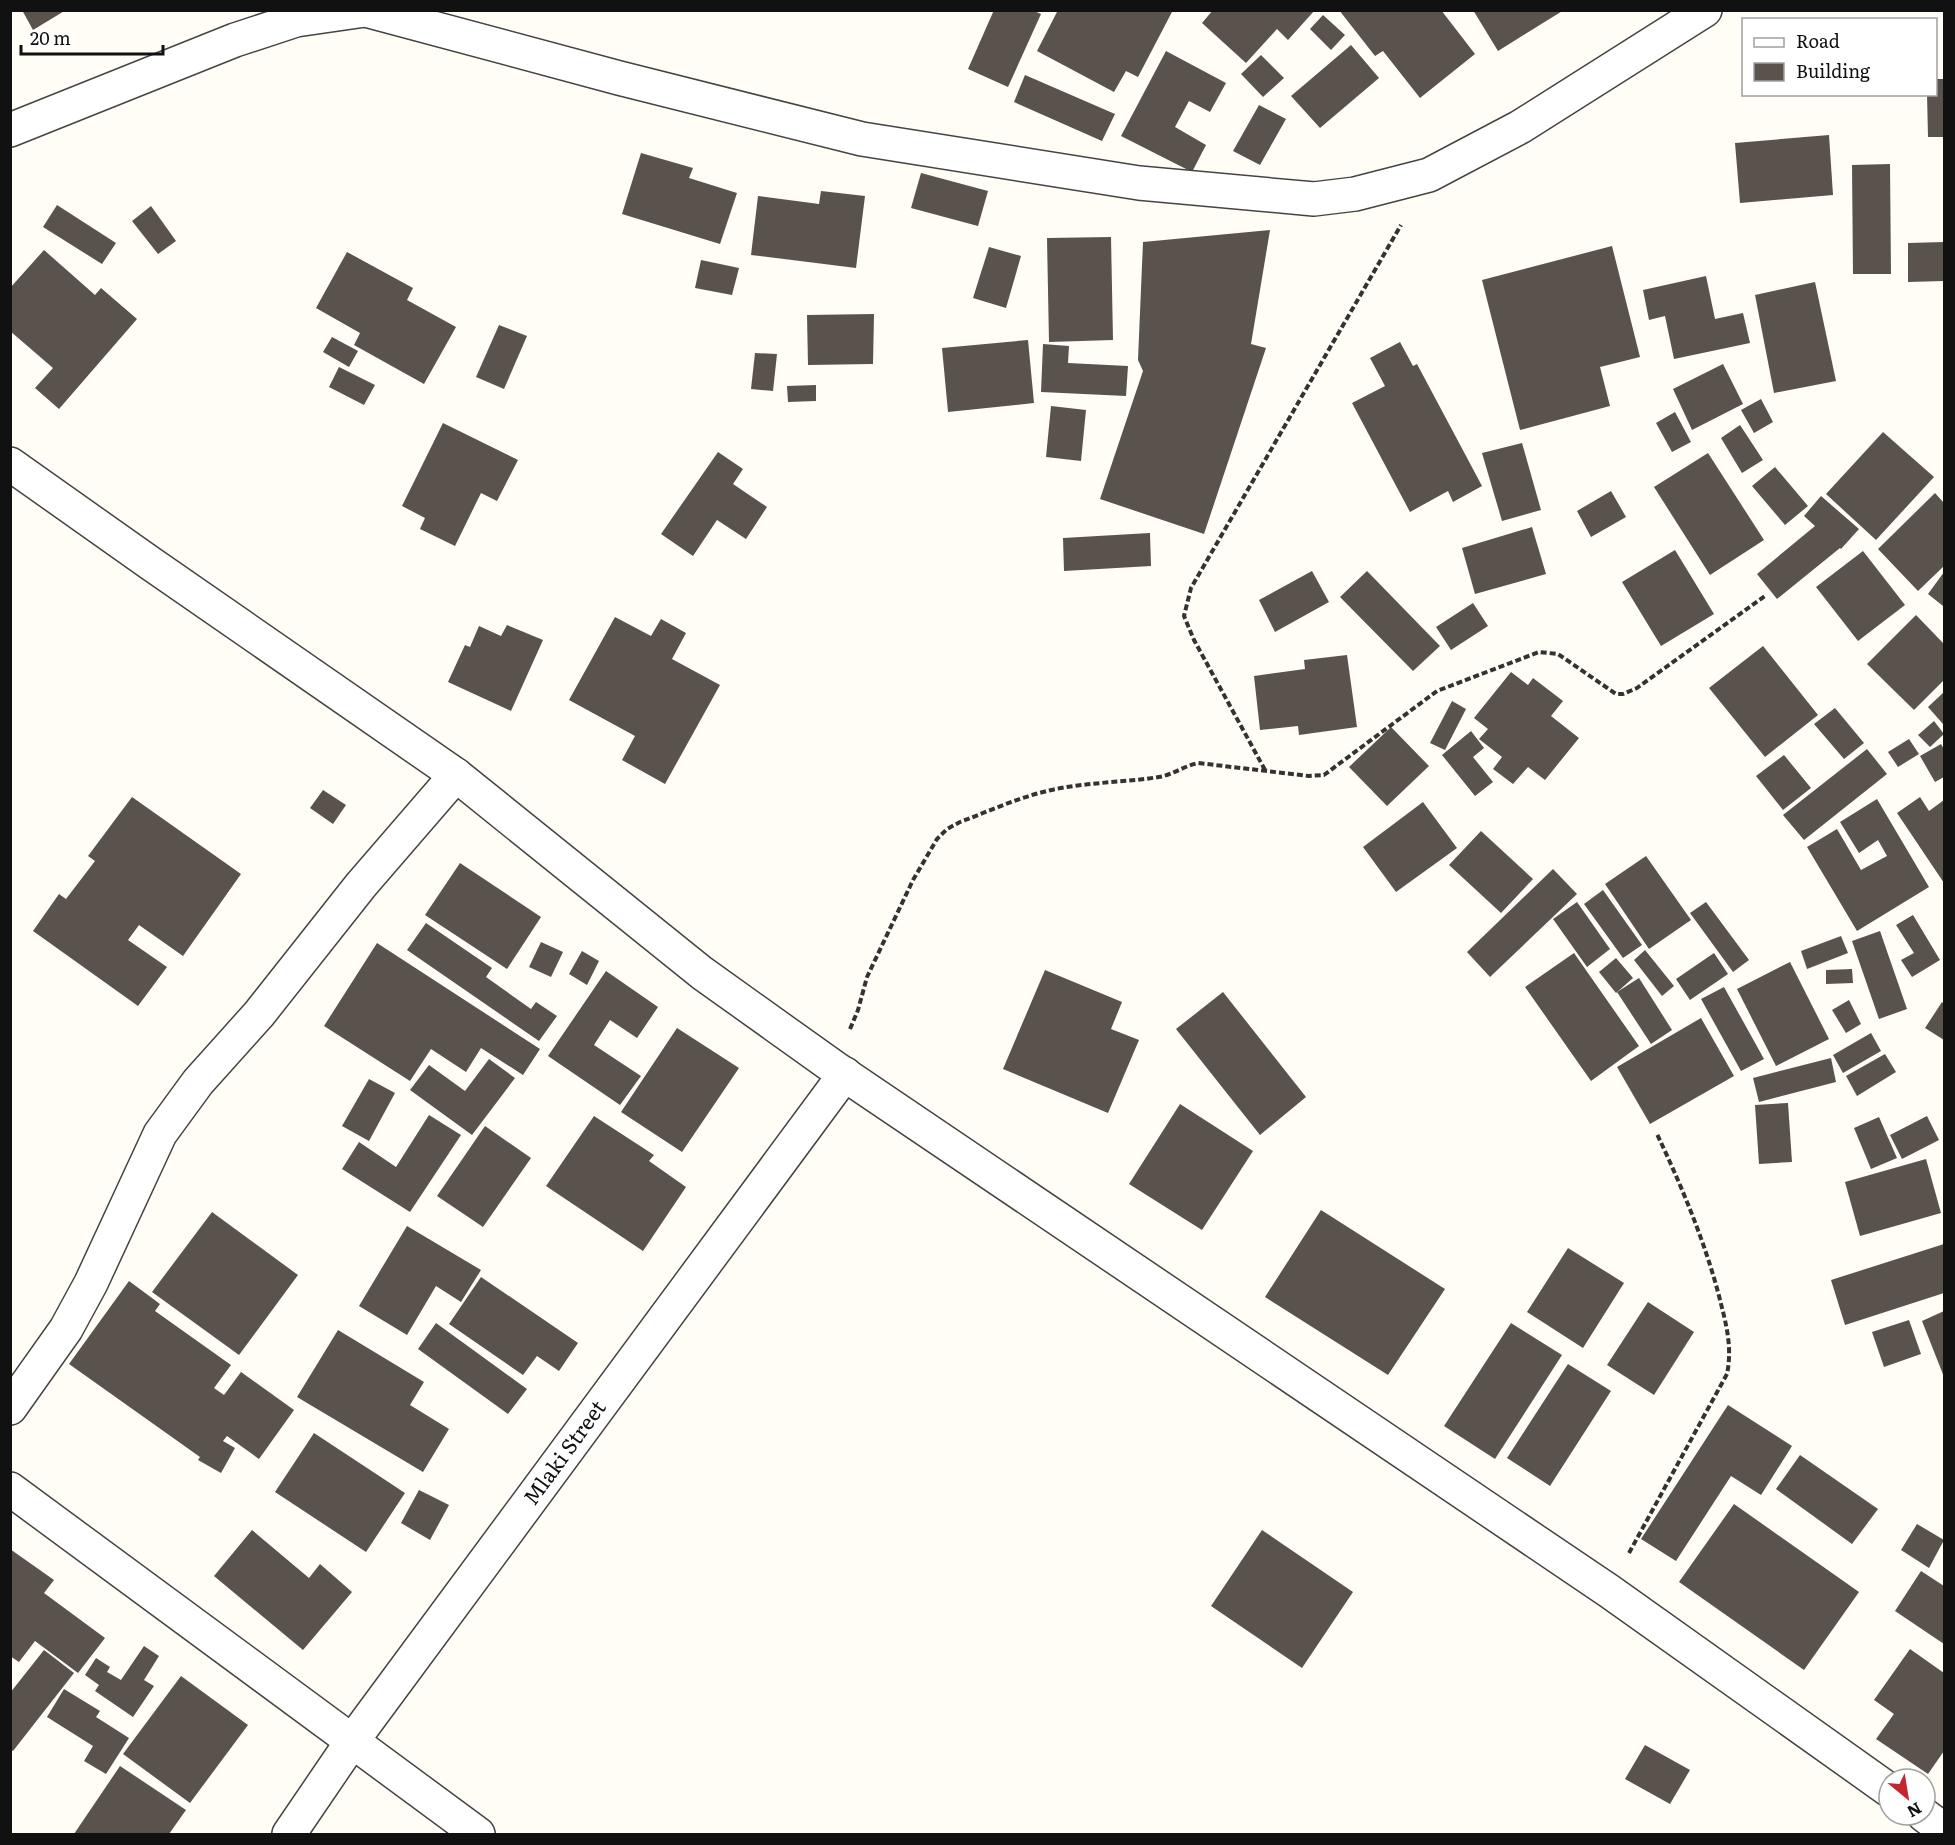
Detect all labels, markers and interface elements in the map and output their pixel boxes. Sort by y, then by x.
scale bar [21,18,164,56]
legend [1742,18,1937,96]
text: 20 m [30,24,71,51]
text: Road [1796,27,1840,54]
text: Building [1796,57,1871,84]
street label: Mlaki Street [514,1392,612,1510]
north arrow [1877,1767,1937,1827]
text: N [1903,1797,1927,1825]

